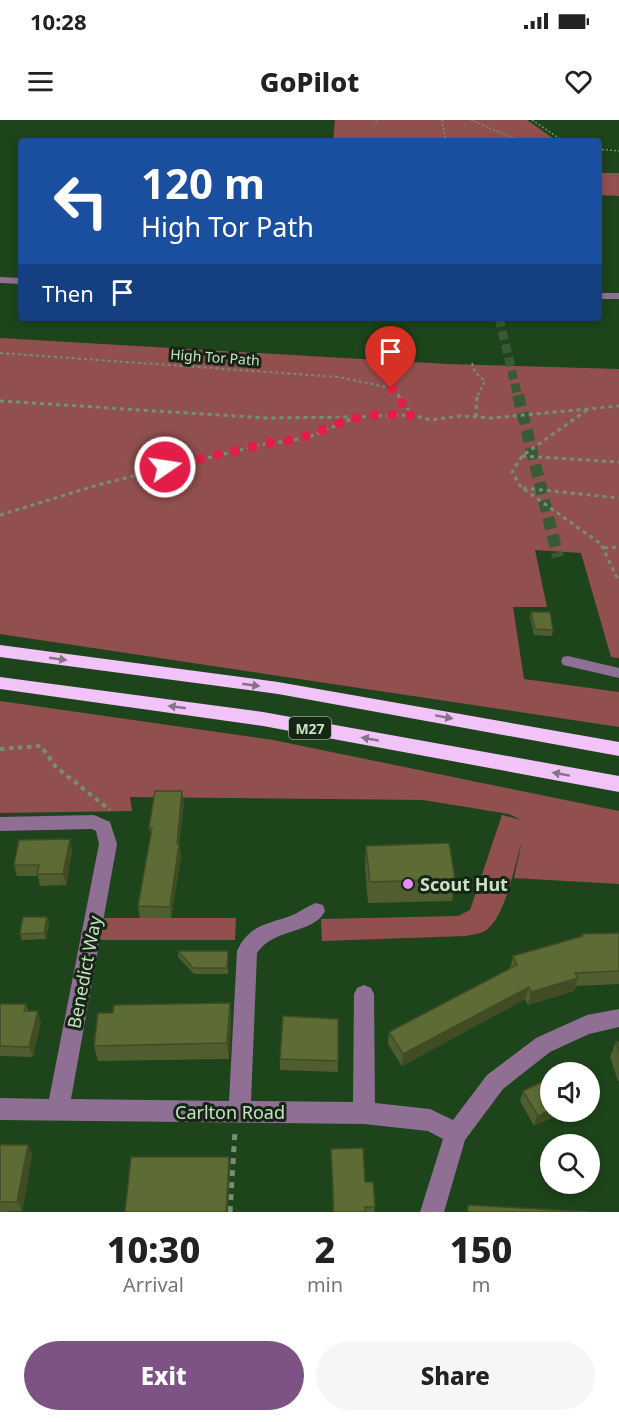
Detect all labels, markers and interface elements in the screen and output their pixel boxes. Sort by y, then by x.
text: 10:28 [30,6,87,36]
text: GoPilot [260,63,359,100]
icon: menu [24,65,57,98]
icon: heart [562,65,595,98]
text: 120 m [141,154,265,211]
icon: left [42,162,120,240]
text: High Tor Path [141,208,314,245]
icon: arrive [106,276,139,309]
text: Then [42,278,94,308]
pin [365,326,416,388]
icon: arrive [374,335,407,368]
street label: High Tor Path [170,344,260,370]
position arrow [133,435,197,499]
one-way arrow [49,654,68,664]
one-way arrow [242,680,261,689]
one-way arrow [168,703,187,712]
one-way arrow [434,713,453,722]
road number: M27 [289,717,331,739]
one-way arrow [360,734,379,743]
one-way arrow [552,769,571,778]
place label: Scout Hut [420,872,508,896]
marker: Scout Hut [401,877,415,891]
street label: Benedict Way [61,913,107,1030]
map controls [540,1062,600,1194]
button: sound [540,1062,600,1122]
street label: Carlton Road [175,1100,285,1124]
button: search [540,1134,600,1194]
text: 10:30 [107,1225,200,1274]
text: 2 [315,1225,335,1274]
text: 150 [450,1225,512,1274]
text: Arrival [123,1271,184,1298]
text: min [307,1271,343,1298]
text: m [472,1271,490,1298]
button: Exit [24,1341,304,1410]
button: Share [316,1341,595,1410]

